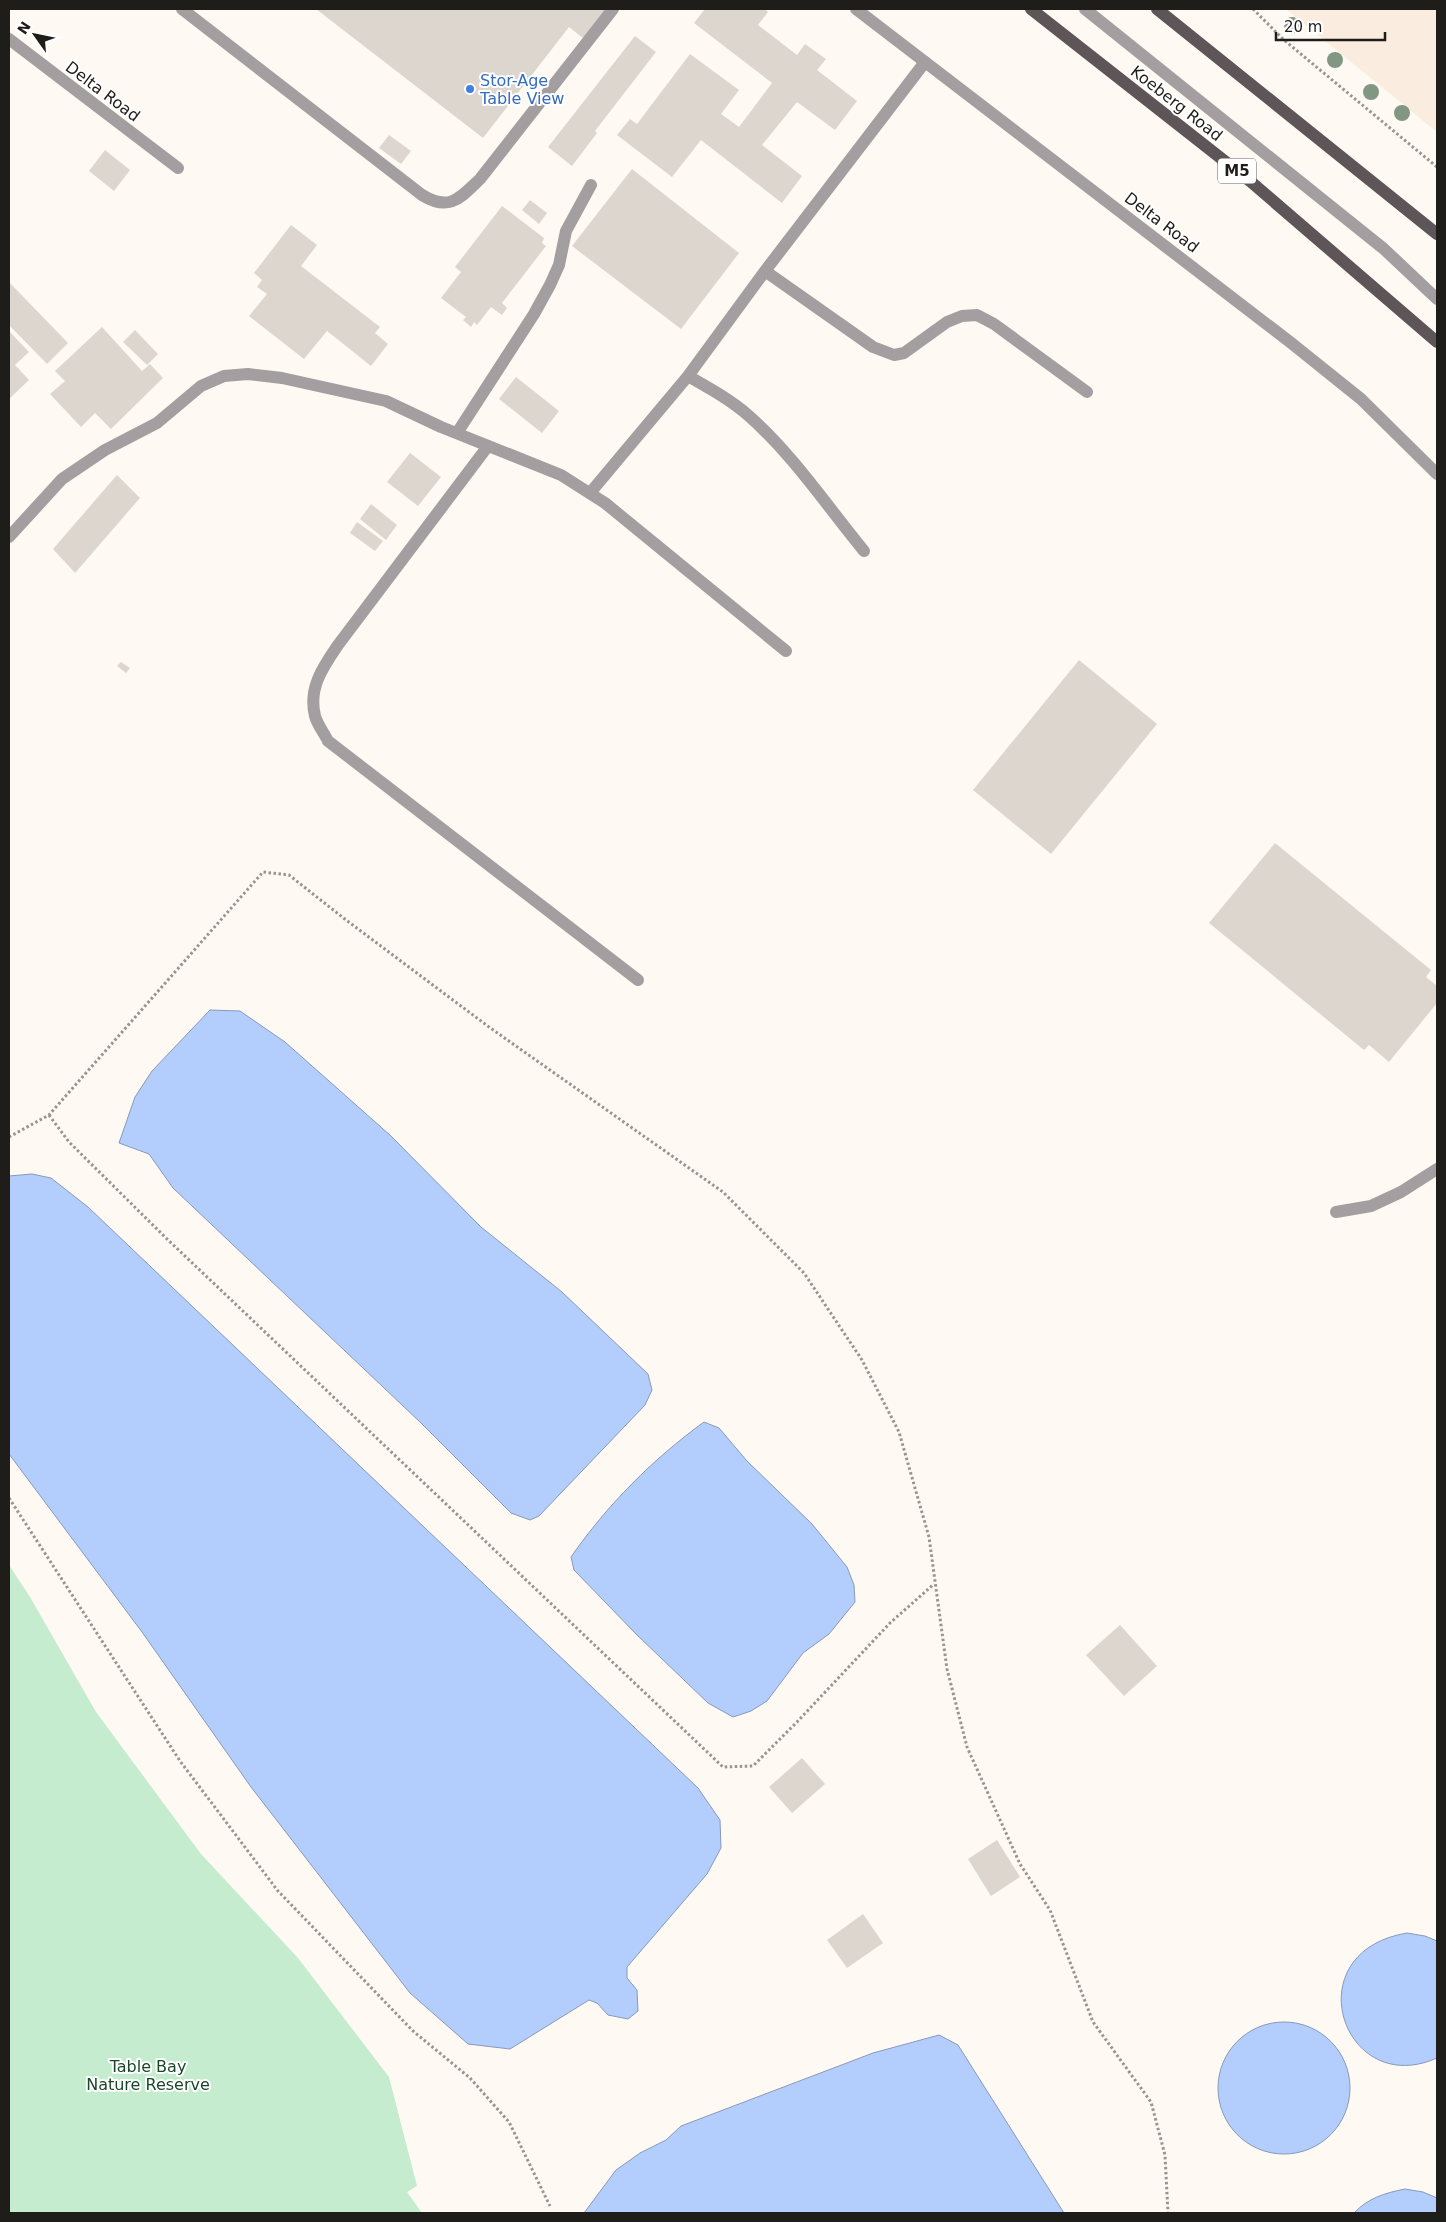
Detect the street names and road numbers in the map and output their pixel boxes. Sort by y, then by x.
street label: Delta Road [62,57,144,125]
street label: Koeberg Road [1127,62,1226,145]
road number: M5 [1218,158,1256,184]
street label: Delta Road [1121,188,1203,256]

